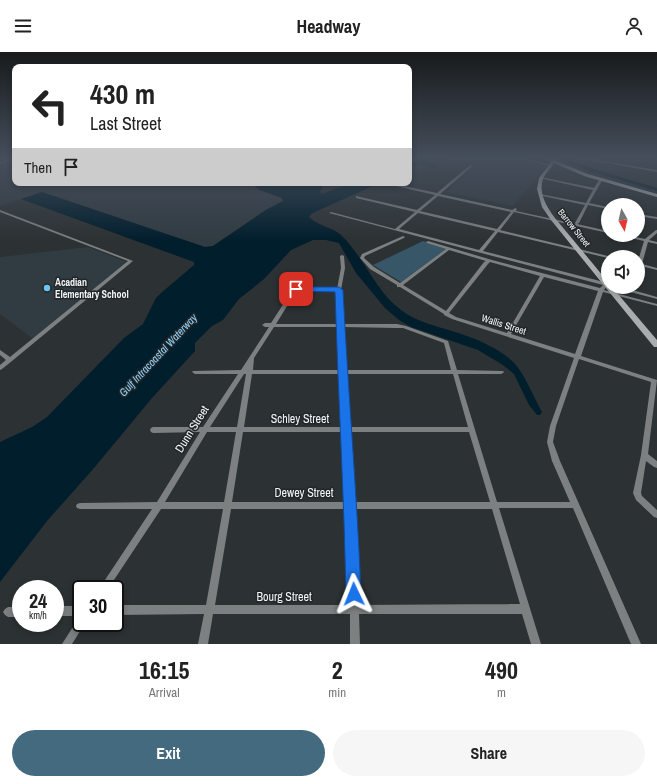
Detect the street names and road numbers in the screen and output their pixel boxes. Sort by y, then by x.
street label: Barrow Street [555,207,593,249]
street label: Wallis Street [480,311,528,338]
street label: Dunn Street [171,402,213,456]
street label: Schley Street [271,411,330,427]
street label: Dewey Street [274,485,334,501]
street label: Bourg Street [256,589,312,605]

